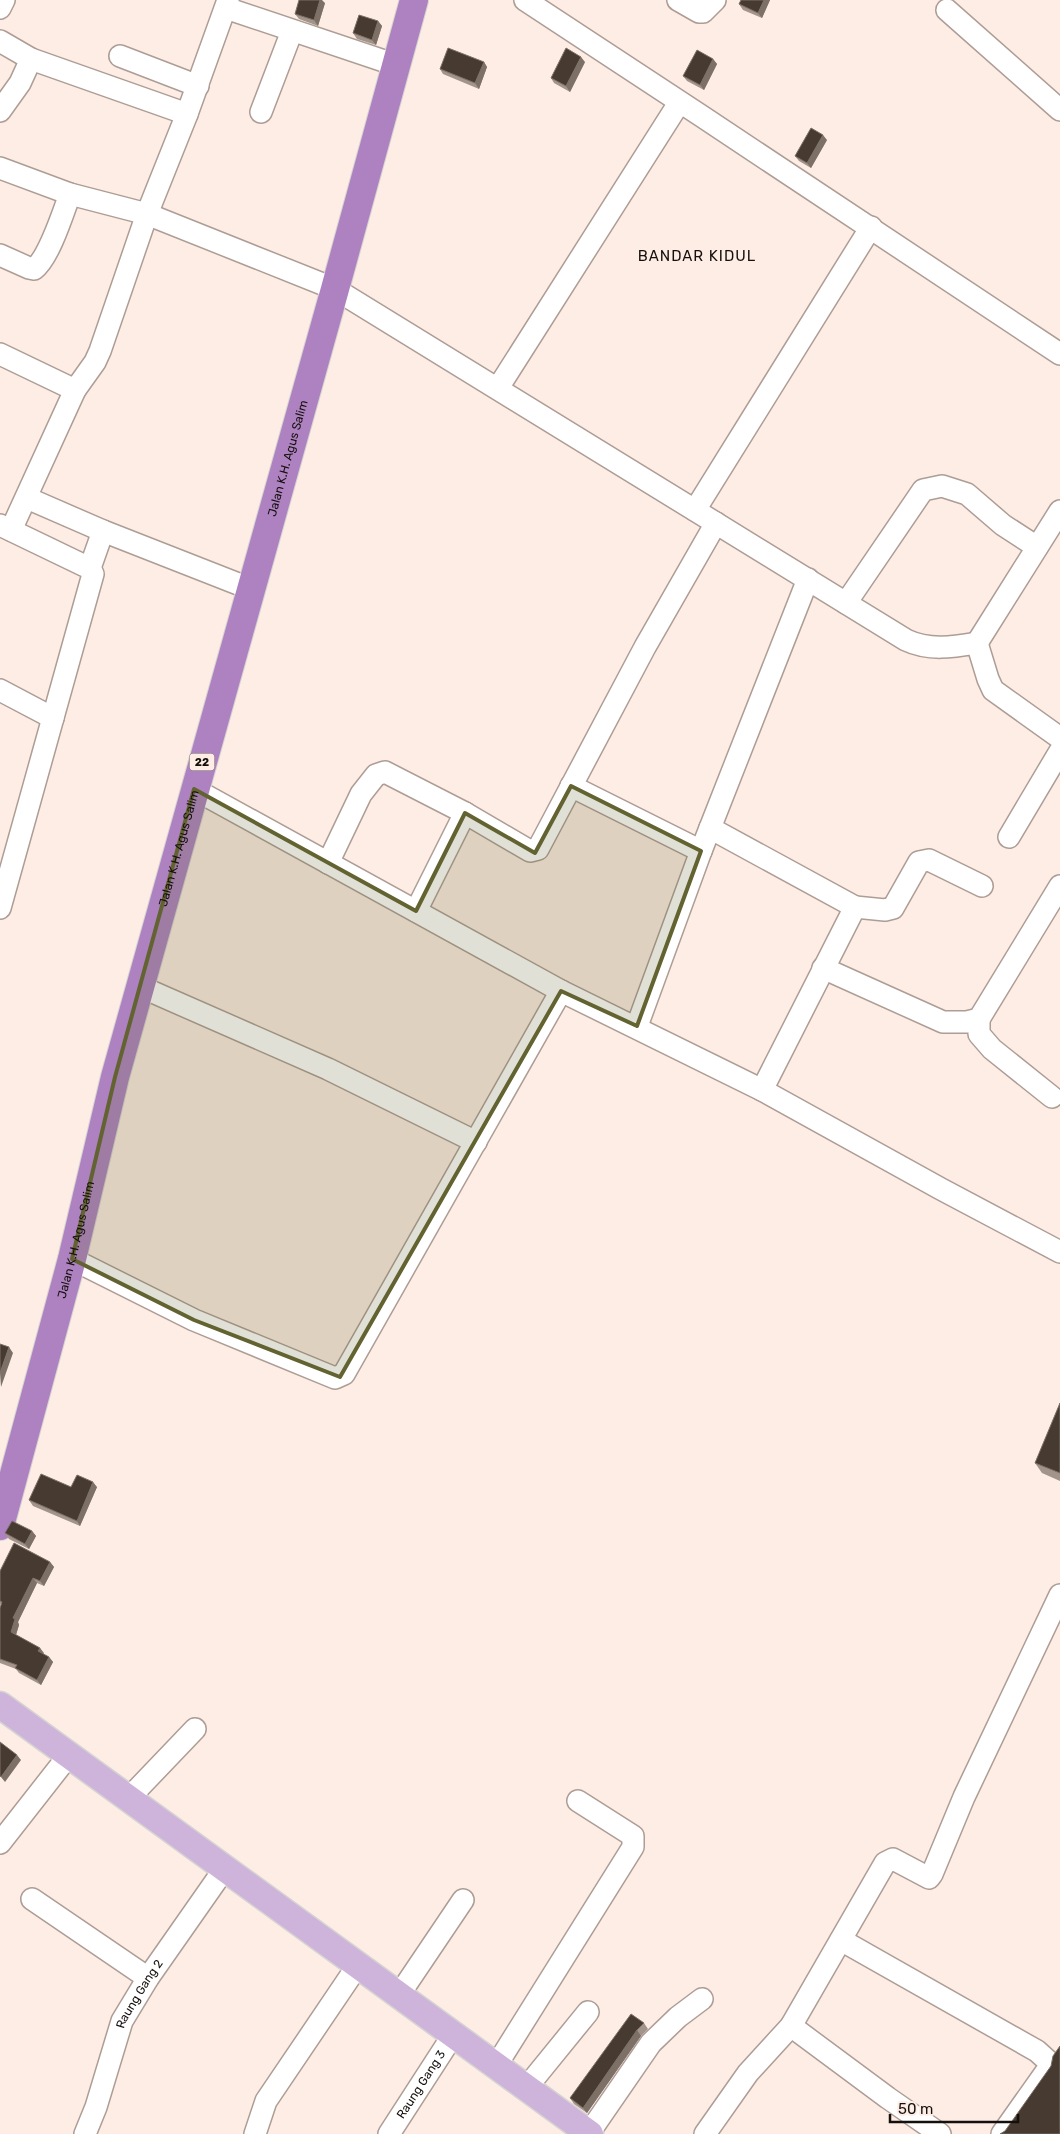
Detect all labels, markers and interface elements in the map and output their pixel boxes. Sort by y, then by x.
district label: BANDAR KIDUL [638,247,756,265]
street label: Jalan K.H. Agus Salim [265,398,311,518]
road number: 22 [190,754,214,770]
street label: Jalan K.H. Agus Salim [156,788,202,908]
street label: Jalan K.H. Agus Salim [55,1180,97,1300]
street label: Raung Gang 2 [113,1957,166,2030]
street label: Raung Gang 3 [394,2048,448,2121]
scale bar [890,2092,1018,2124]
text: 50 m [898,2100,933,2118]

